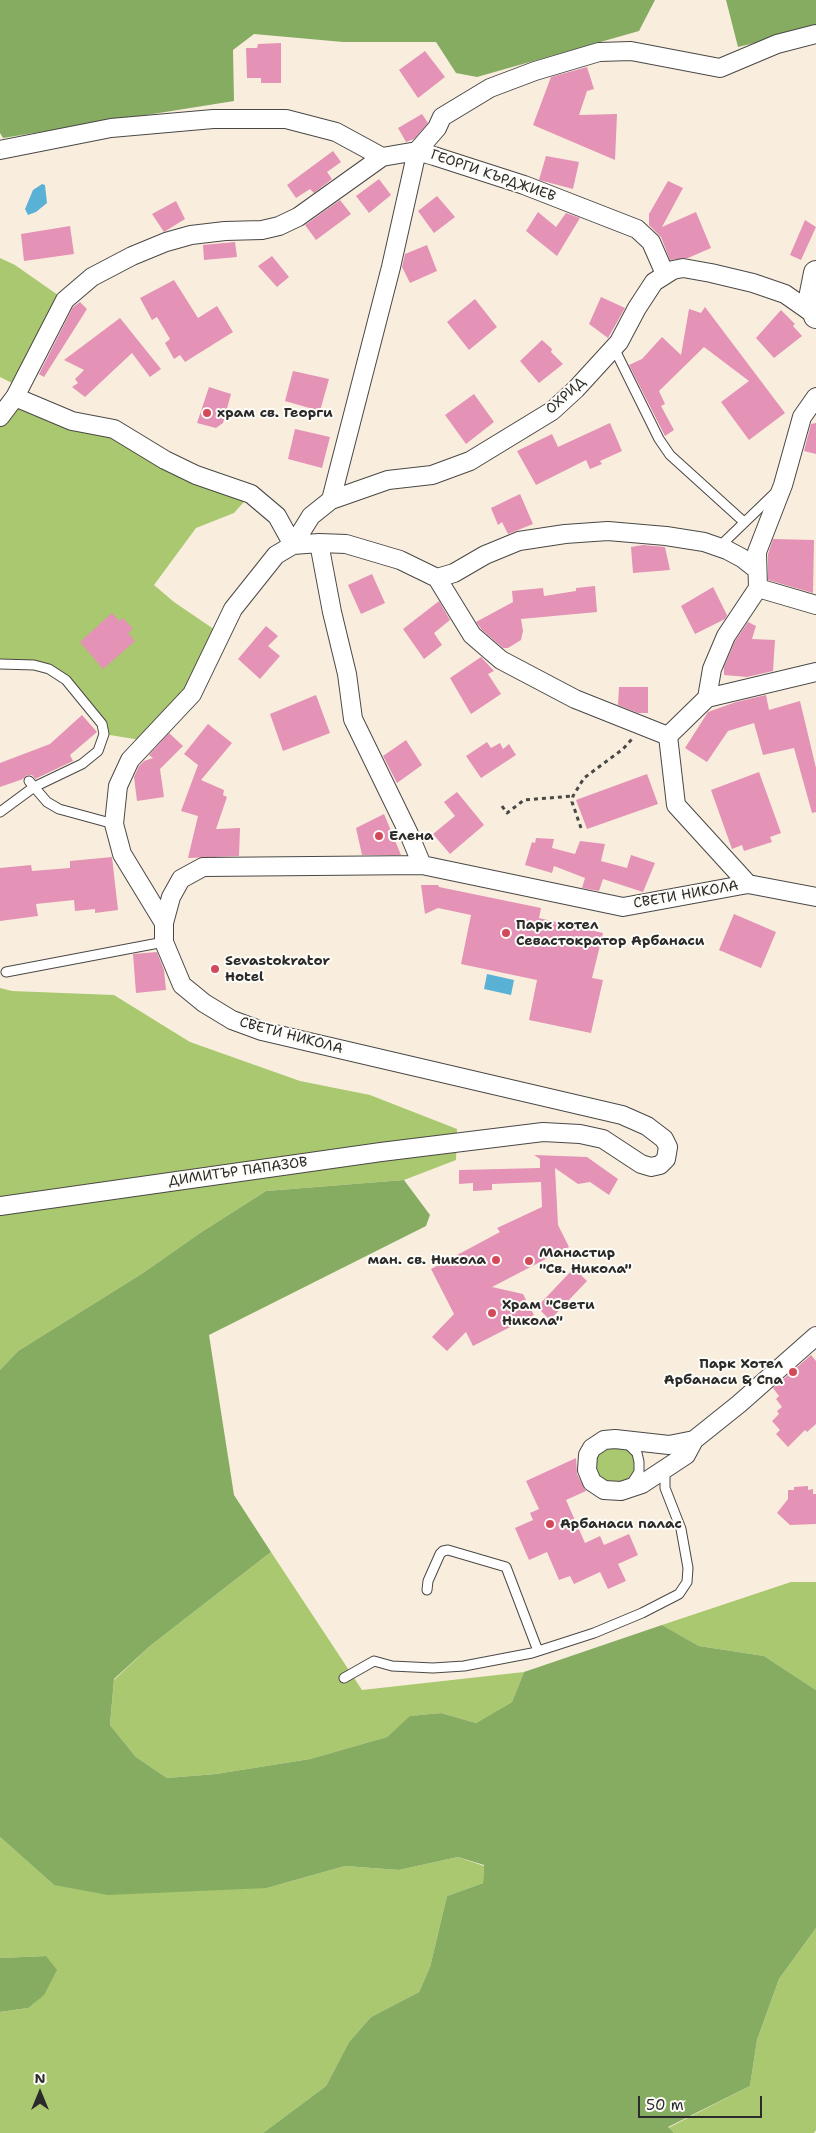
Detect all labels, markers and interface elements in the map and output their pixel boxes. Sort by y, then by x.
street label: ГЕОРГИ КЪРДЖИЕВ [428,147,558,205]
street label: ОХРИД [543,374,589,418]
place label: храм св. Георги [217,405,333,421]
marker: храм св. Георги [201,407,213,419]
place label: Елена [389,828,434,844]
marker: Елена [373,830,385,842]
street label: СВЕТИ НИКОЛА [632,877,740,913]
place label: Парк хотел Севастократор Арбанаси [516,917,704,950]
marker: Парк хотел Севастократор Арбанаси [500,927,512,939]
place label: Sevastokrator Hotel [225,953,330,986]
marker: Sevastokrator Hotel [209,963,221,975]
street label: СВЕТИ НИКОЛА [237,1014,345,1058]
street label: ДИМИТЪР ПАПАЗОВ [167,1154,309,1190]
place label: Манастир "Св. Никола" [539,1245,632,1278]
place label: ман. св. Никола [368,1252,486,1268]
marker: ман. св. Никола [490,1254,502,1266]
marker: Манастир "Св. Никола" [523,1255,535,1267]
place label: Храм "Свети Никола" [502,1297,595,1330]
marker: Храм "Свети Никола" [486,1307,498,1319]
place label: Парк Хотел Арбанаси & Спа [664,1356,783,1388]
marker: Парк Хотел Арбанаси & Спа [787,1366,799,1378]
place label: Арбанаси палас [560,1516,682,1532]
marker: Арбанаси палас [544,1518,556,1530]
north arrow [15,2068,65,2118]
text: N [34,2069,46,2087]
scale bar [641,2086,765,2118]
text: 50 m [646,2095,684,2115]

